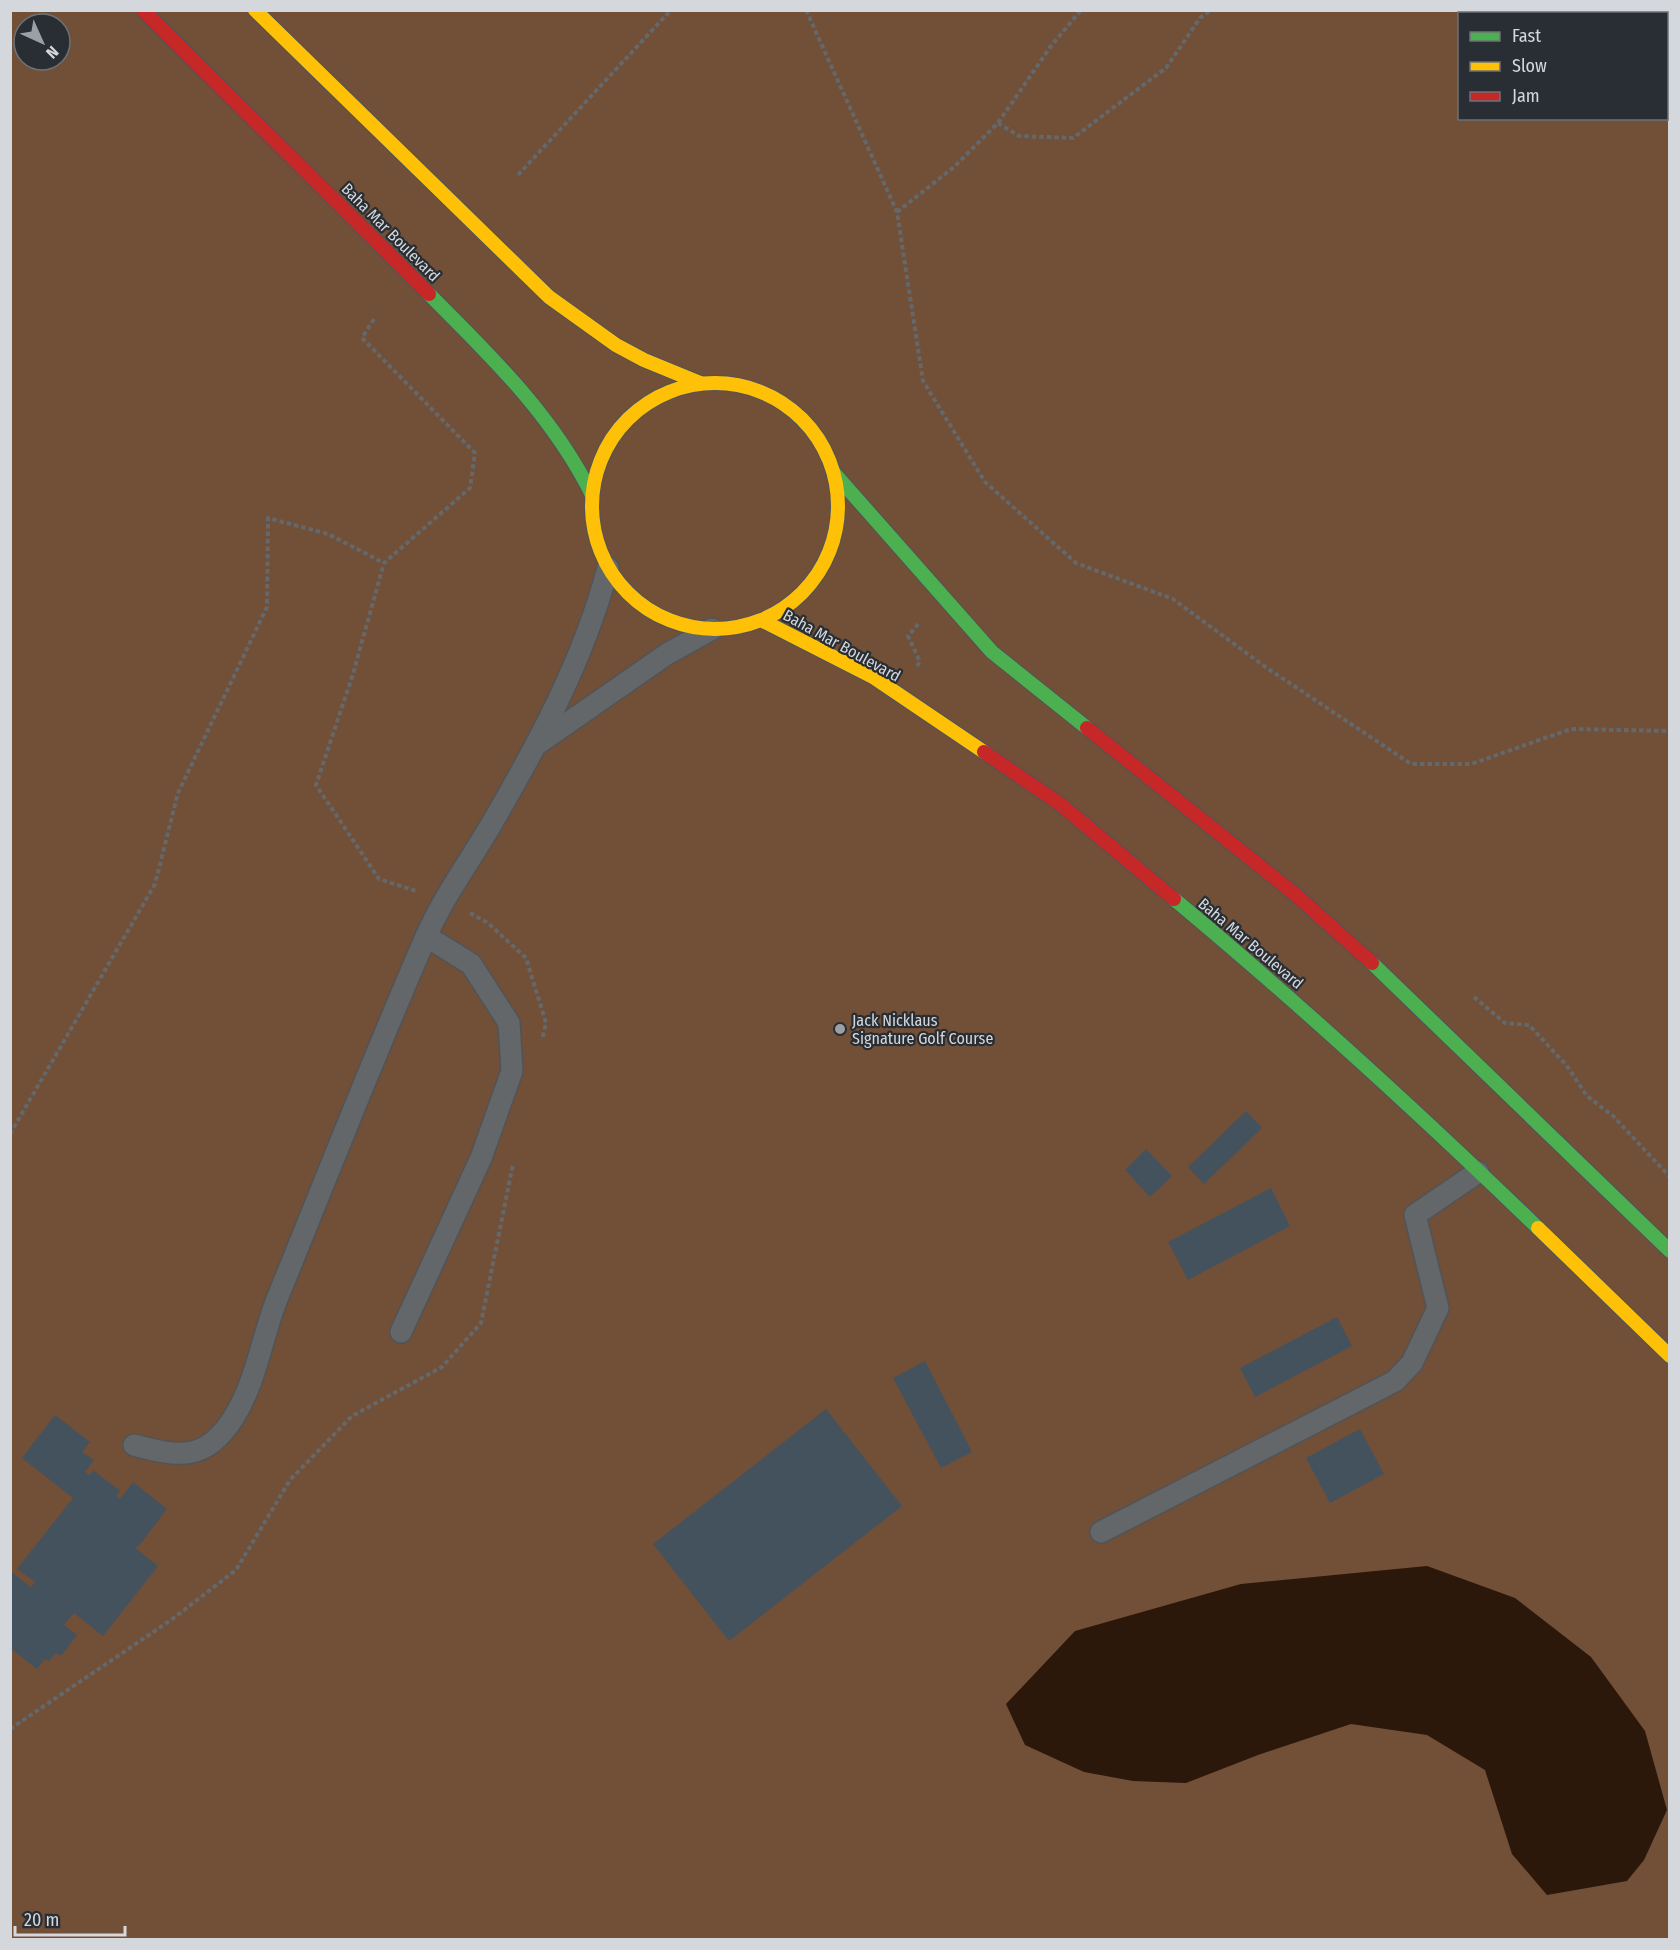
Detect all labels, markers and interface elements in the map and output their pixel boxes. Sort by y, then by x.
north arrow [12,12,72,72]
legend [1458,12,1668,120]
text: Fast [1512,25,1541,47]
text: N [42,42,62,62]
text: Slow [1512,55,1547,77]
text: Jam [1512,85,1540,107]
street label: Baha Mar Boulevard [338,179,444,285]
street label: Baha Mar Boulevard [780,605,904,686]
street label: Baha Mar Boulevard [1194,894,1307,993]
place label: Jack Nicklaus Signature Golf Course [852,1011,993,1048]
marker: Jack Nicklaus Signature Golf Course [833,1022,847,1036]
scale bar [15,1899,124,1937]
text: 20 m [24,1909,59,1931]

